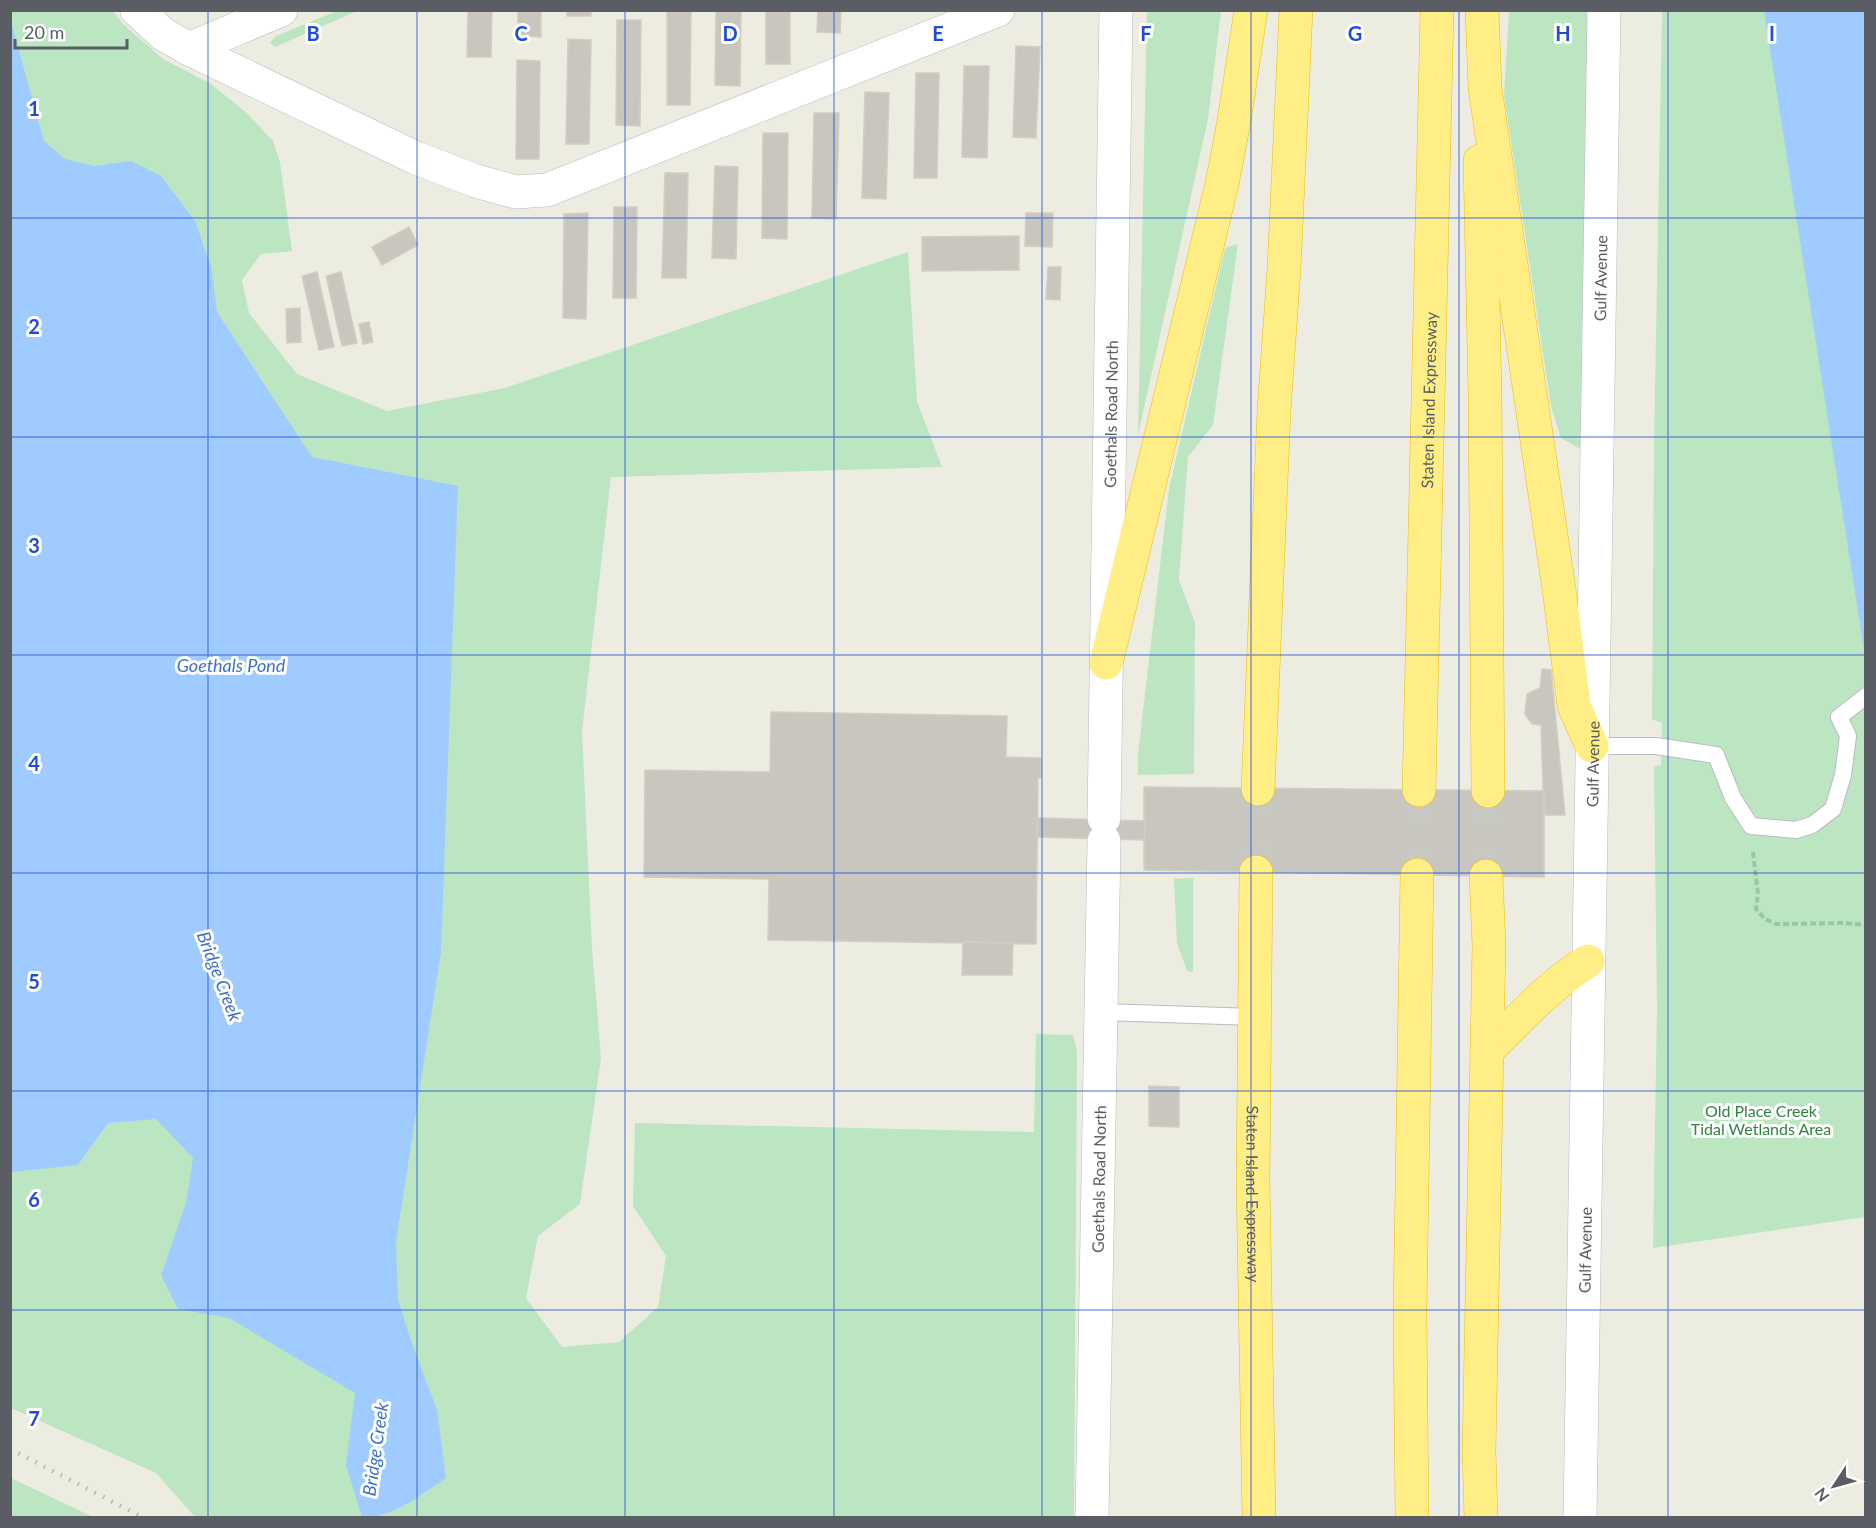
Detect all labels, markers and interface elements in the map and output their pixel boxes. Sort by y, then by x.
scale bar [15,12,128,50]
text: 20 m [24,21,64,43]
text: B [306,21,320,45]
text: C [514,21,528,45]
text: D [722,21,738,45]
text: E [932,21,944,45]
text: F [1140,21,1152,45]
text: G [1348,21,1362,45]
text: H [1555,21,1571,45]
text: I [1769,21,1775,45]
text: 1 [28,96,40,120]
street label: Gulf Avenue [1590,235,1610,321]
street label: Staten Island Expressway [1416,311,1440,489]
text: 2 [28,314,40,338]
street label: Goethals Road North [1099,340,1121,488]
text: 3 [28,533,40,557]
water label: Goethals Pond [177,654,286,676]
street label: Gulf Avenue [1582,721,1602,807]
text: 4 [28,751,40,775]
water label: Bridge Creek [193,928,247,1024]
text: 5 [28,969,40,993]
park label: Old Place Creek Tidal Wetlands Area [1691,1101,1831,1138]
street label: Goethals Road North [1087,1105,1109,1253]
street label: Staten Island Expressway [1243,1106,1264,1283]
text: 6 [28,1187,40,1211]
street label: Gulf Avenue [1574,1207,1594,1293]
water label: Bridge Creek [358,1400,393,1497]
text: 7 [28,1406,40,1430]
north arrow [1804,1456,1864,1516]
text: N [1810,1485,1833,1506]

